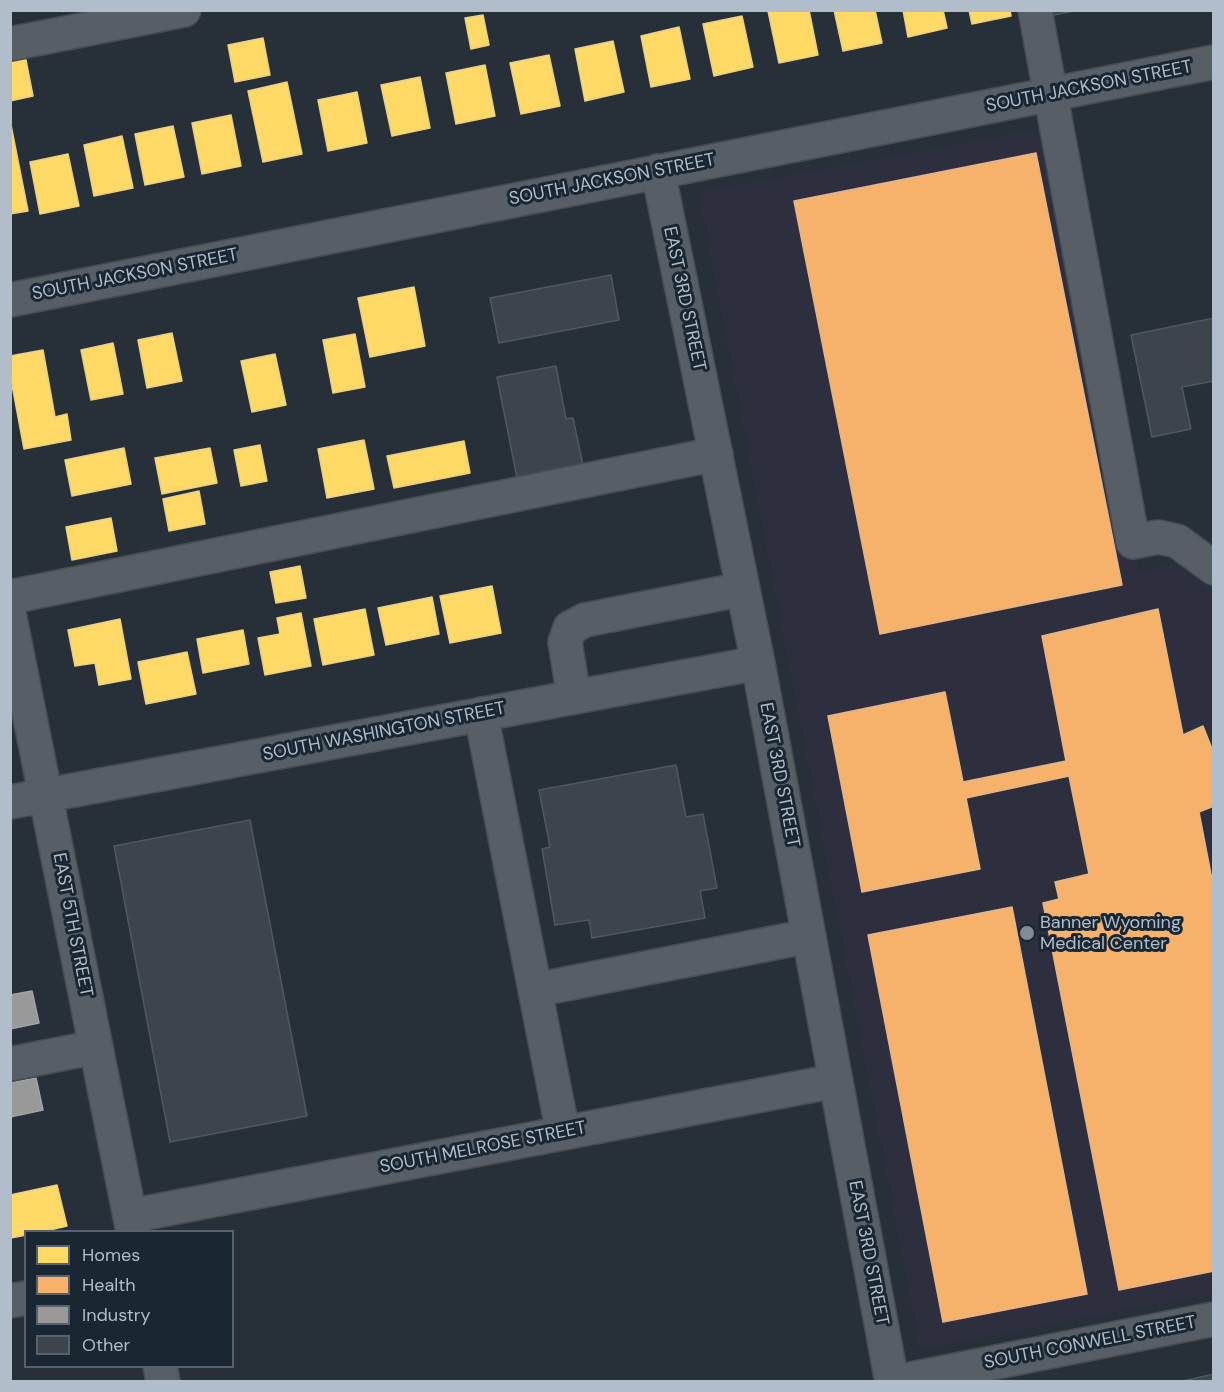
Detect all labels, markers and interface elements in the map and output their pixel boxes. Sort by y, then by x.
street label: SOUTH JACKSON STREET [984,56,1194,118]
street label: SOUTH JACKSON STREET [507,149,717,211]
street label: EAST 3RD STREET [658,225,710,373]
street label: SOUTH JACKSON STREET [30,244,240,306]
street label: SOUTH WASHINGTON STREET [261,698,507,766]
street label: EAST 3RD STREET [754,701,804,849]
street label: EAST 5TH STREET [47,851,97,999]
place label: Banner Wyoming Medical Center [1040,912,1181,954]
marker: Banner Wyoming Medical Center [1018,924,1036,942]
street label: SOUTH MELROSE STREET [378,1117,588,1179]
street label: EAST 3RD STREET [843,1179,893,1327]
legend [24,1230,234,1368]
text: Homes [82,1243,140,1267]
text: Health [82,1273,136,1297]
text: Industry [82,1303,151,1327]
street label: SOUTH CONWELL STREET [982,1312,1198,1374]
text: Other [82,1333,130,1357]

